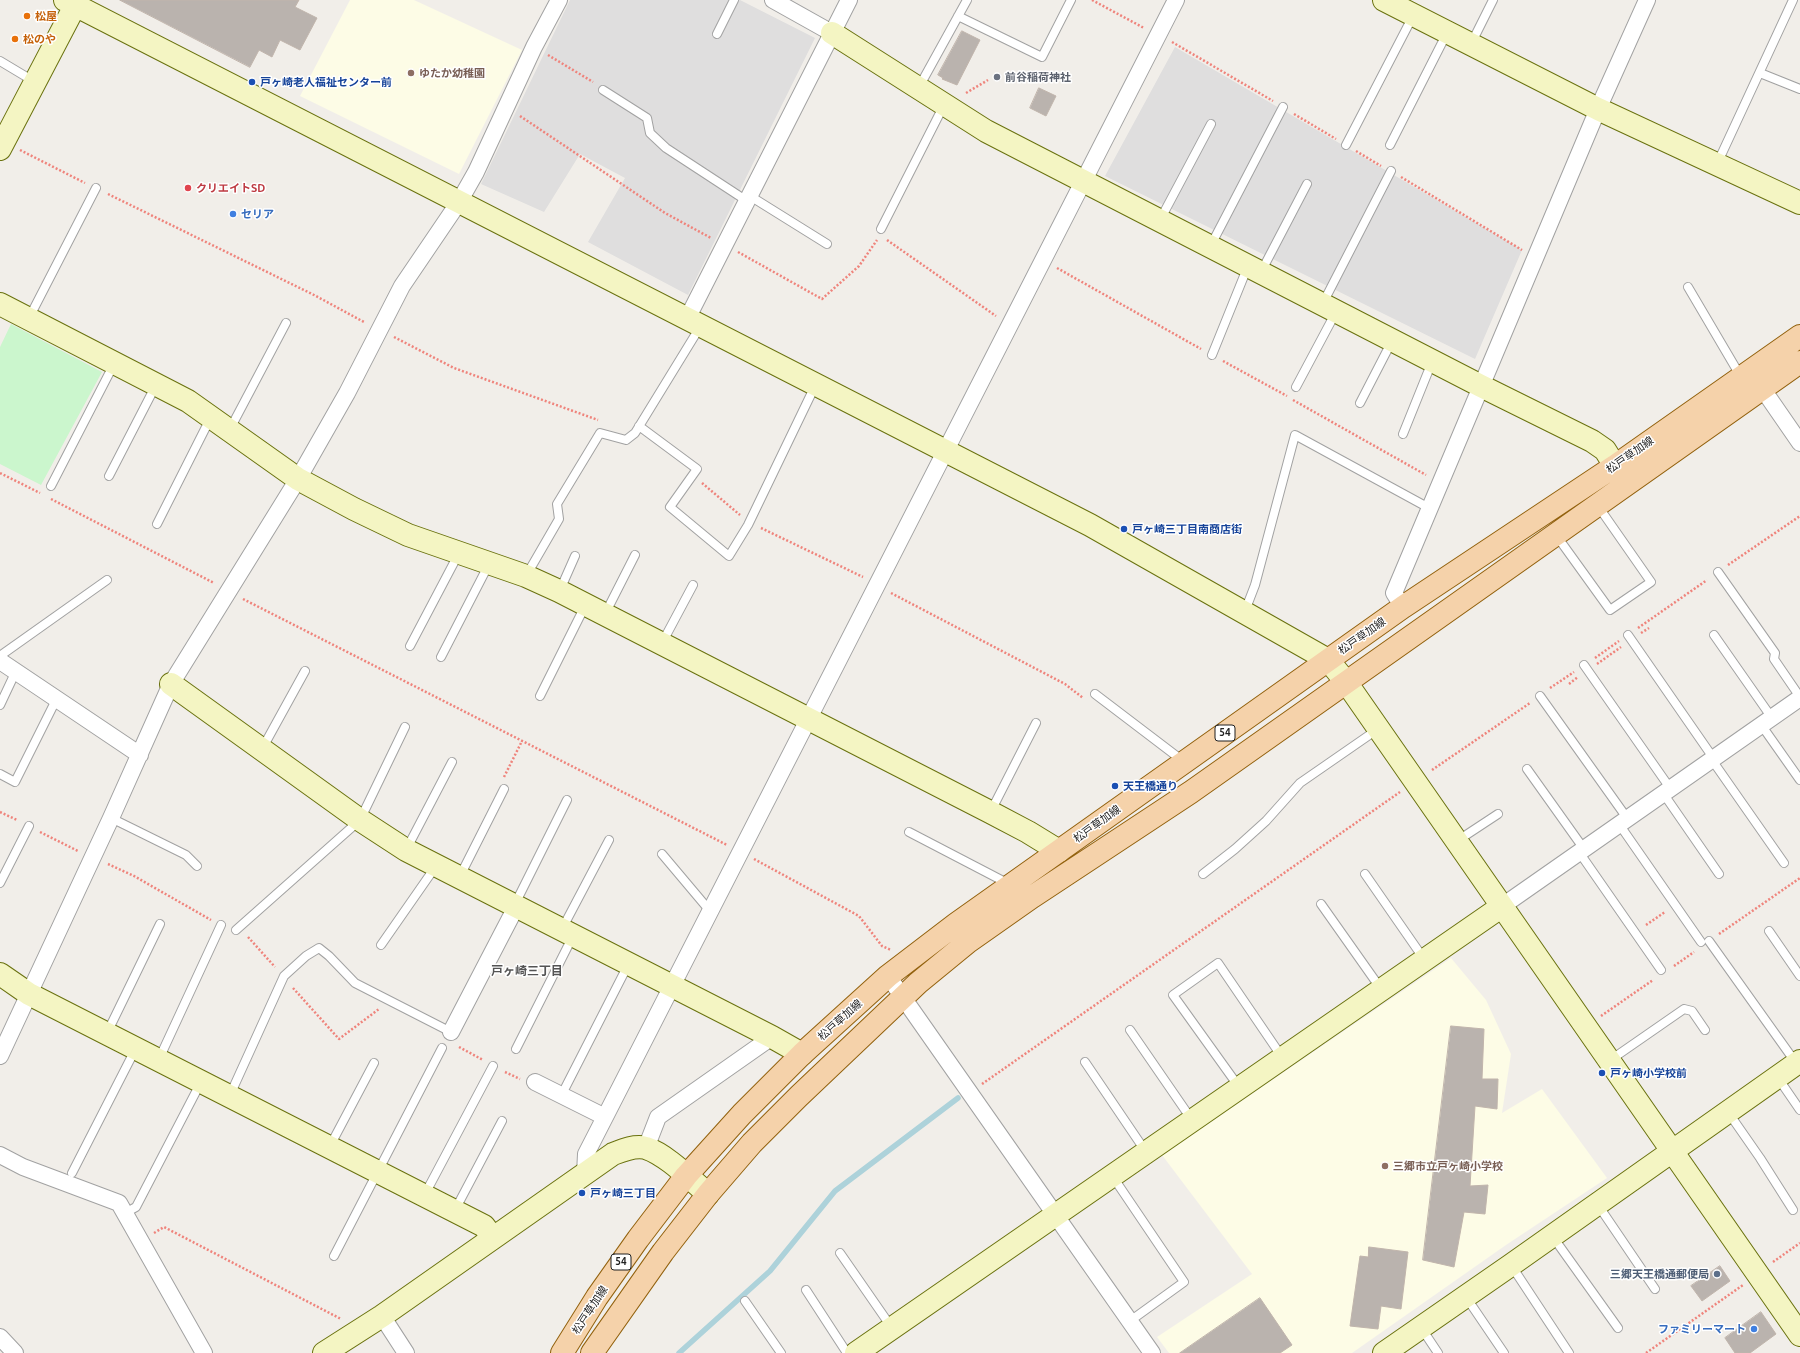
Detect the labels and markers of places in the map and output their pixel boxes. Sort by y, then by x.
place label: 松屋 [35,9,57,23]
marker: 松屋 [22,11,32,21]
place label: 松のや [23,32,56,46]
marker: 松のや [10,34,20,44]
place label: ゆたか幼稚園 [419,66,485,80]
marker: ゆたか幼稚園 [406,68,416,78]
place label: 前谷稲荷神社 [1005,70,1071,84]
marker: 前谷稲荷神社 [992,72,1002,82]
place label: 戸ヶ崎老人福祉センター前 [260,75,392,89]
marker: 戸ヶ崎老人福祉センター前 [247,77,257,87]
place label: クリエイトSD [196,181,265,195]
marker: クリエイトSD [183,183,193,193]
place label: セリア [241,207,274,221]
marker: セリア [228,209,238,219]
place label: 戸ヶ崎三丁目南商店街 [1132,522,1242,536]
marker: 戸ヶ崎三丁目南商店街 [1119,524,1129,534]
place label: 天王橋通り [1123,779,1178,793]
marker: 天王橋通り [1110,781,1120,791]
place label: 戸ヶ崎小学校前 [1610,1066,1687,1080]
marker: 戸ヶ崎小学校前 [1597,1068,1607,1078]
place label: 三郷市立戸ヶ崎小学校 [1393,1159,1503,1173]
marker: 三郷市立戸ヶ崎小学校 [1380,1161,1390,1171]
place label: 戸ヶ崎三丁目 [590,1186,656,1200]
marker: 戸ヶ崎三丁目 [577,1188,587,1198]
place label: 三郷天王橋通郵便局 [1610,1267,1709,1281]
marker: 三郷天王橋通郵便局 [1712,1269,1722,1279]
place label: ファミリーマート [1658,1322,1746,1336]
marker: ファミリーマート [1749,1324,1759,1334]

